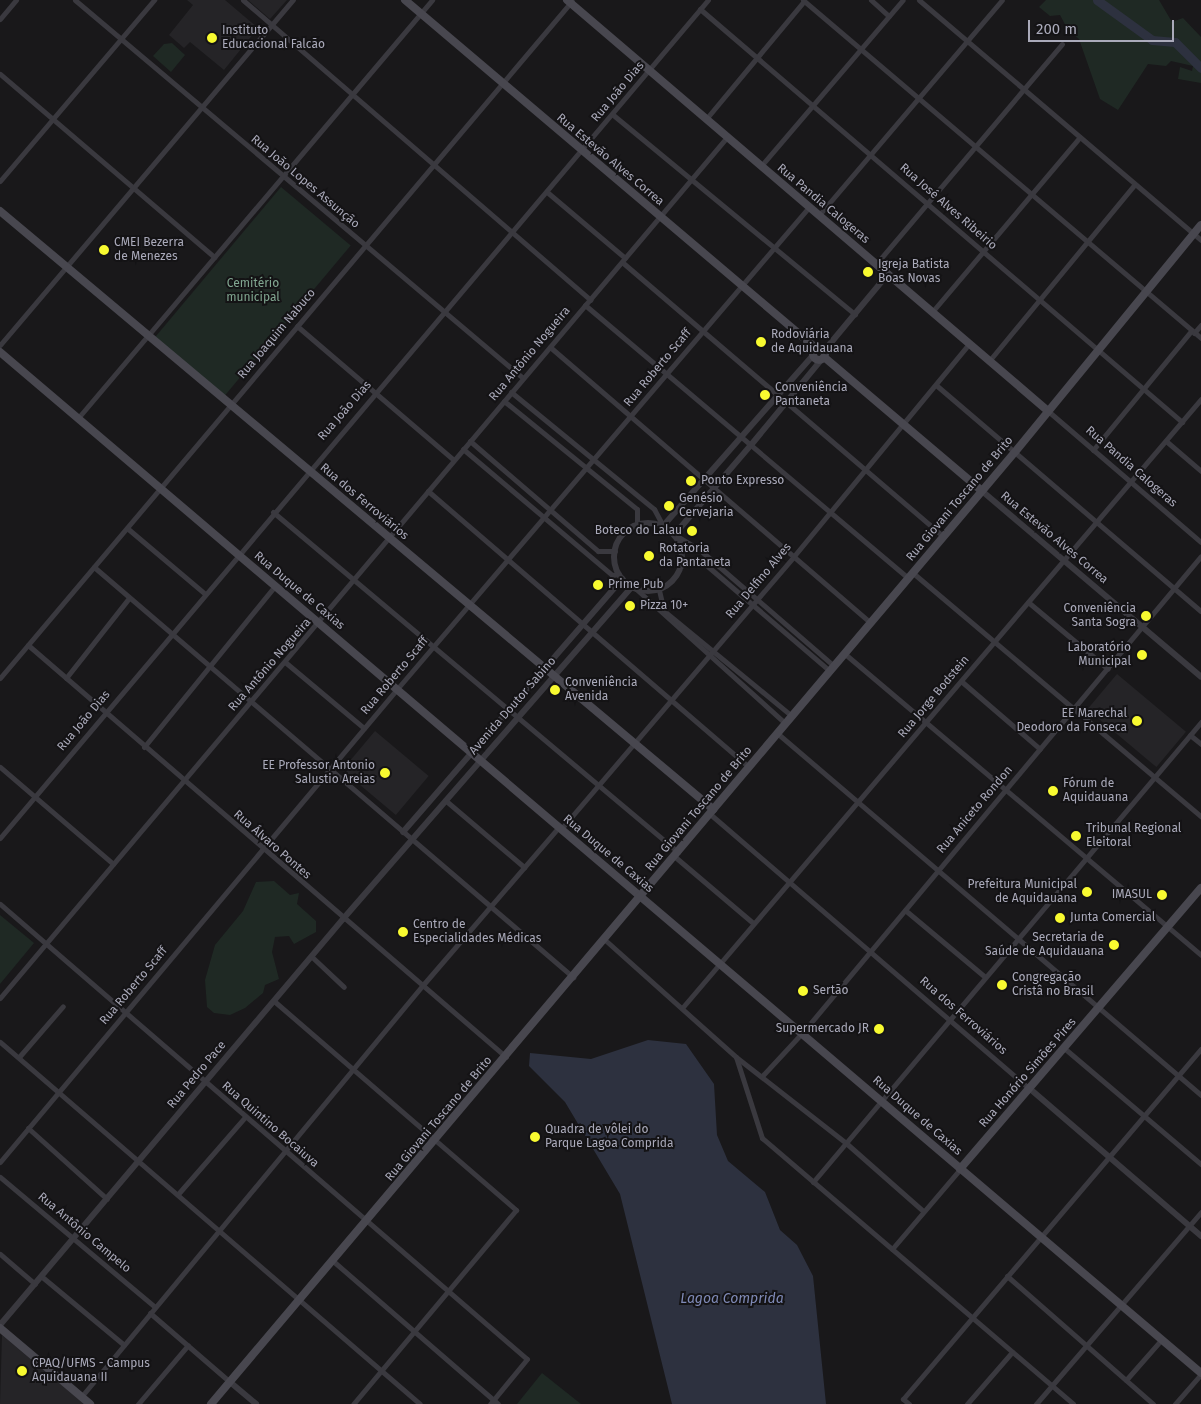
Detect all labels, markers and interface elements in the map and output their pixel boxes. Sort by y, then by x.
scale bar [1031,10,1177,42]
text: 200 m [1036,20,1077,38]
place label: Instituto Educacional Falcão [222,24,325,52]
marker: Instituto Educacional Falcão [206,32,218,44]
street label: Rua João Dias [589,59,647,125]
street label: Rua Estevão Alves Correa [553,111,667,209]
street label: Rua João Lopes Assunção [248,132,362,232]
street label: Rua Pandia Calogeras [774,161,872,247]
street label: Rua José Alves Ribeirio [896,161,1000,253]
place label: CMEI Bezerra de Menezes [114,236,184,264]
marker: CMEI Bezerra de Menezes [98,244,110,256]
place label: Igreja Batista Boas Novas [878,258,950,286]
marker: Igreja Batista Boas Novas [862,266,874,278]
park label: Cemitério municipal [226,277,280,305]
street label: Rua Joaquim Nabuco [235,286,319,382]
street label: Rua Antônio Nogueira [486,304,574,404]
street label: Rua Roberto Scaff [621,326,695,410]
place label: Rodoviária de Aquidauana [771,328,853,356]
marker: Rodoviária de Aquidauana [755,336,767,348]
street label: Rua João Dias [315,378,375,444]
place label: Conveniência Pantaneta [775,381,847,409]
marker: Conveniência Pantaneta [759,389,771,401]
street label: Rua Pandia Calogeras [1082,423,1180,511]
street label: Rua Giovani Toscano de Brito [904,434,1016,564]
street label: Rua dos Ferroviários [317,461,411,543]
place label: Ponto Expresso [701,474,784,488]
marker: Ponto Expresso [685,475,697,487]
street label: Rua Estevão Alves Correa [997,489,1111,587]
place label: Genésio Cervejaria [679,492,733,520]
marker: Genésio Cervejaria [663,500,675,512]
place label: Boteco do Lalau [595,524,682,538]
marker: Boteco do Lalau [686,525,698,537]
street label: Rua Delfino Alves [723,540,795,622]
place label: Rotatoria da Pantaneta [659,542,731,570]
street label: Rua Duque de Caxias [251,549,347,633]
marker: Rotatoria da Pantaneta [643,550,655,562]
place label: Prime Pub [608,578,664,592]
marker: Prime Pub [592,579,604,591]
place label: Pizza 10+ [640,599,688,613]
marker: Pizza 10+ [624,600,636,612]
place label: Conveniência Santa Sogra [1064,602,1136,630]
marker: Conveniência Santa Sogra [1140,610,1152,622]
street label: Rua Antônio Nogueira [226,616,314,714]
street label: Rua Roberto Scaff [358,634,432,718]
place label: Laboratório Municipal [1068,641,1131,669]
marker: Laboratório Municipal [1135,648,1149,662]
street label: Rua Jorge Bodstein [895,653,973,741]
street label: Avenida Doutor Sabino [467,654,559,758]
place label: Conveniência Avenida [565,676,637,704]
marker: Conveniência Avenida [549,684,561,696]
street label: Rua João Dias [55,688,113,754]
place label: EE Marechal Deodoro da Fonseca [1016,707,1127,735]
marker: EE Marechal Deodoro da Fonseca [1131,715,1143,727]
street label: Rua Giovani Toscano de Brito [643,744,755,874]
place label: EE Professor Antonio Salustio Areias [262,759,375,787]
street label: Rua Aniceto Rondon [934,763,1016,857]
marker: EE Professor Antonio Salustio Areias [379,767,391,779]
place label: Fórum de Aquidauana [1063,777,1128,805]
marker: Fórum de Aquidauana [1047,785,1059,797]
street label: Rua Álvaro Pontes [230,807,314,883]
street label: Rua Duque de Caxias [560,812,656,896]
place label: Tribunal Regional Eleitoral [1086,822,1181,850]
marker: Tribunal Regional Eleitoral [1070,830,1082,842]
place label: Prefeitura Municipal de Aquidauana [968,878,1077,906]
marker: Prefeitura Municipal de Aquidauana [1081,886,1093,898]
place label: IMASUL [1112,888,1152,902]
marker: IMASUL [1156,889,1168,901]
place label: Junta Comercial [1070,911,1155,925]
marker: Junta Comercial [1054,912,1066,924]
place label: Centro de Especialidades Médicas [413,918,541,946]
marker: Centro de Especialidades Médicas [397,926,409,938]
place label: Secretaria de Saúde de Aquidauana [985,931,1104,959]
marker: Secretaria de Saúde de Aquidauana [1108,939,1120,951]
street label: Rua Roberto Scaff [97,944,171,1028]
place label: Congregação Cristâ no Brasil [1012,971,1094,999]
street label: Rua dos Ferroviários [916,974,1010,1058]
marker: Congregação Cristâ no Brasil [996,979,1008,991]
place label: Sertão [813,984,848,998]
marker: Sertão [797,985,809,997]
street label: Rua Honório Simões Pires [976,1015,1080,1131]
place label: Supermercado JR [776,1022,869,1036]
marker: Supermercado JR [873,1023,885,1035]
street label: Rua Pedro Pace [165,1038,229,1112]
street label: Rua Giovani Toscano de Brito [383,1054,495,1184]
street label: Rua Duque de Caxias [869,1073,965,1159]
street label: Rua Quintino Bocaiuva [219,1079,321,1171]
place label: Quadra de vôlei do Parque Lagoa Comprida [545,1123,674,1151]
marker: Quadra de vôlei do Parque Lagoa Comprida [529,1131,541,1143]
street label: Rua Antônio Campelo [34,1190,134,1276]
water label: Lagoa Comprida [680,1291,784,1307]
place label: CPAQ/UFMS - Campus Aquidauana II [32,1357,150,1385]
marker: CPAQ/UFMS - Campus Aquidauana II [16,1365,28,1377]

